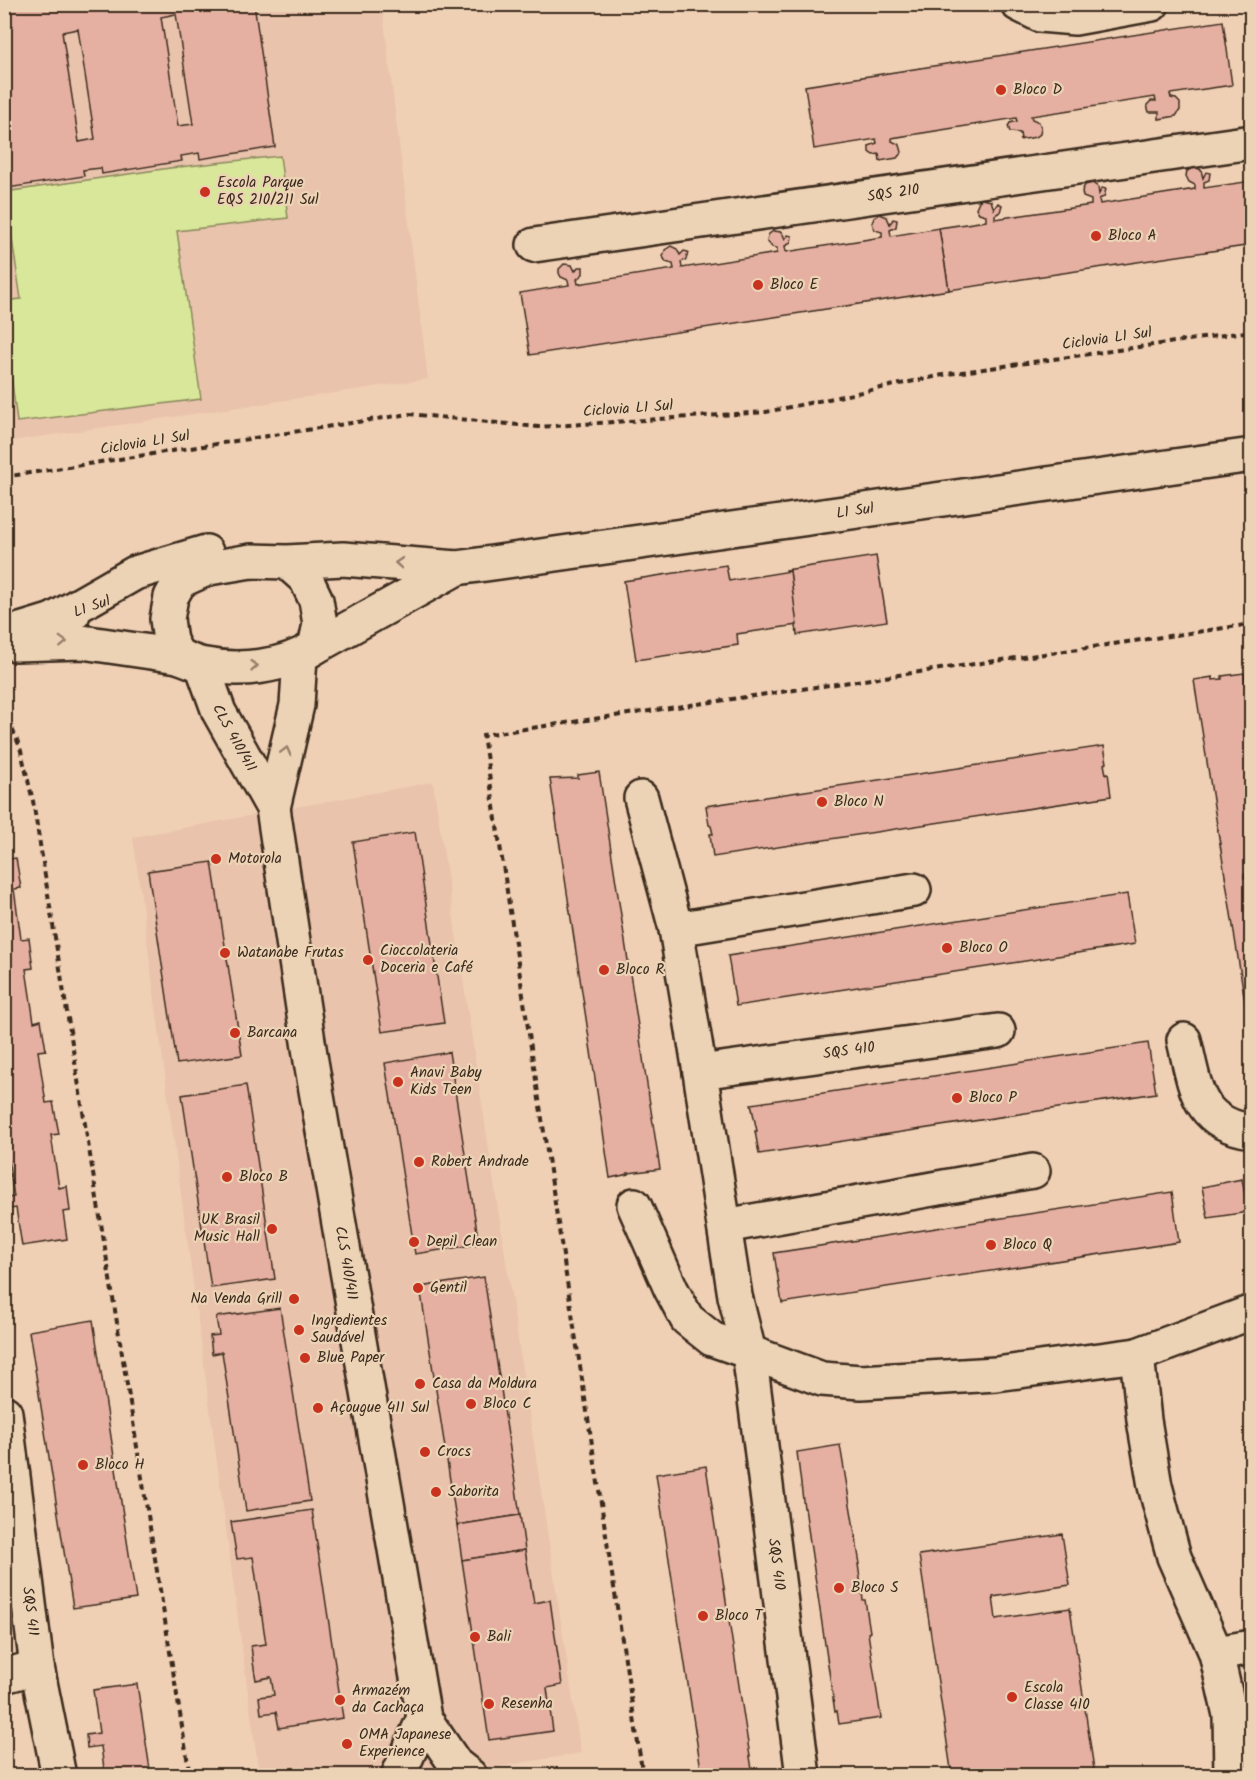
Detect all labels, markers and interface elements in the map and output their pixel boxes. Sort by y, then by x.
place label: Bloco D [1013,78,1063,102]
marker: Bloco D [994,83,1008,97]
place label: Escola Parque EQS 210/211 Sul [217,171,319,212]
street label: SQS 210 [866,178,922,209]
marker: Escola Parque EQS 210/211 Sul [198,185,212,199]
place label: Bloco A [1108,224,1157,248]
marker: Bloco A [1089,229,1103,243]
place label: Bloco E [770,273,820,297]
marker: Bloco E [751,278,765,292]
street label: Ciclovia L1 Sul [1061,321,1154,357]
street label: Ciclovia L1 Sul [582,394,674,424]
street label: Ciclovia L1 Sul [98,424,192,462]
street label: L1 Sul [835,497,876,526]
one-way arrow [394,557,403,570]
street label: L1 Sul [70,589,114,624]
one-way arrow [58,636,67,649]
one-way arrow [249,660,258,673]
street label: CLS 410/411 [205,701,263,777]
one-way arrow [278,746,291,756]
place label: Bloco N [834,790,884,814]
marker: Bloco N [815,795,829,809]
place label: Motorola [228,847,282,871]
marker: Motorola [209,852,223,866]
place label: Bloco O [959,936,1008,960]
place label: Cioccolateria Doceria e Café [380,939,474,980]
place label: Watanabe Frutas [237,941,344,965]
marker: Bloco O [940,941,954,955]
marker: Watanabe Frutas [218,946,232,960]
marker: Cioccolateria Doceria e Café [361,953,375,967]
place label: Bloco R [616,958,665,982]
marker: Bloco R [597,963,611,977]
place label: Barcana [247,1021,297,1045]
marker: Barcana [228,1026,242,1040]
street label: SQS 410 [822,1035,877,1067]
place label: Anavi Baby Kids Teen [410,1061,483,1102]
marker: Anavi Baby Kids Teen [391,1075,405,1089]
place label: Bloco P [969,1086,1018,1110]
marker: Bloco P [950,1091,964,1105]
place label: Robert Andrade [431,1150,529,1174]
marker: Robert Andrade [412,1155,426,1169]
place label: Bloco B [239,1165,288,1189]
marker: Bloco B [220,1170,234,1184]
place label: UK Brasil Music Hall [194,1208,260,1249]
marker: UK Brasil Music Hall [265,1222,279,1236]
street label: CLS 410/411 [328,1224,364,1302]
place label: Depil Clean [426,1230,497,1254]
place label: Bloco Q [1003,1233,1053,1257]
marker: Depil Clean [407,1235,421,1249]
marker: Bloco Q [984,1238,998,1252]
place label: Gentil [430,1276,467,1300]
marker: Gentil [411,1281,425,1295]
place label: Na Venda Grill [190,1287,282,1311]
marker: Na Venda Grill [287,1292,301,1306]
place label: Ingredientes Saudável [311,1309,388,1350]
marker: Ingredientes Saudável [292,1323,306,1337]
place label: Blue Paper [317,1346,385,1370]
marker: Blue Paper [298,1351,312,1365]
place label: Casa da Moldura [432,1372,537,1396]
marker: Casa da Moldura [413,1377,427,1391]
place label: Bloco C [483,1392,532,1416]
place label: Açougue 411 Sul [330,1396,430,1420]
marker: Bloco C [464,1397,478,1411]
marker: Açougue 411 Sul [311,1401,325,1415]
place label: Crocs [437,1440,471,1464]
marker: Crocs [418,1445,432,1459]
place label: Bloco H [95,1453,145,1477]
marker: Bloco H [76,1458,90,1472]
place label: Saborita [448,1480,499,1504]
marker: Saborita [429,1485,443,1499]
street label: SQS 410 [761,1537,791,1592]
place label: Bloco S [851,1576,899,1600]
marker: Bloco S [832,1581,846,1595]
street label: SQS 411 [15,1585,45,1638]
place label: Bloco T [715,1604,765,1628]
marker: Bloco T [696,1609,710,1623]
place label: Bali [487,1625,512,1649]
marker: Bali [468,1630,482,1644]
place label: Escola Classe 410 [1024,1676,1090,1717]
place label: Armazém da Cachaça [352,1679,424,1720]
marker: Escola Classe 410 [1005,1690,1019,1704]
place label: Resenha [501,1692,553,1716]
marker: Armazém da Cachaça [333,1693,347,1707]
marker: Resenha [482,1697,496,1711]
place label: OMA Japanese Experience [359,1723,452,1764]
marker: OMA Japanese Experience [340,1737,354,1751]

